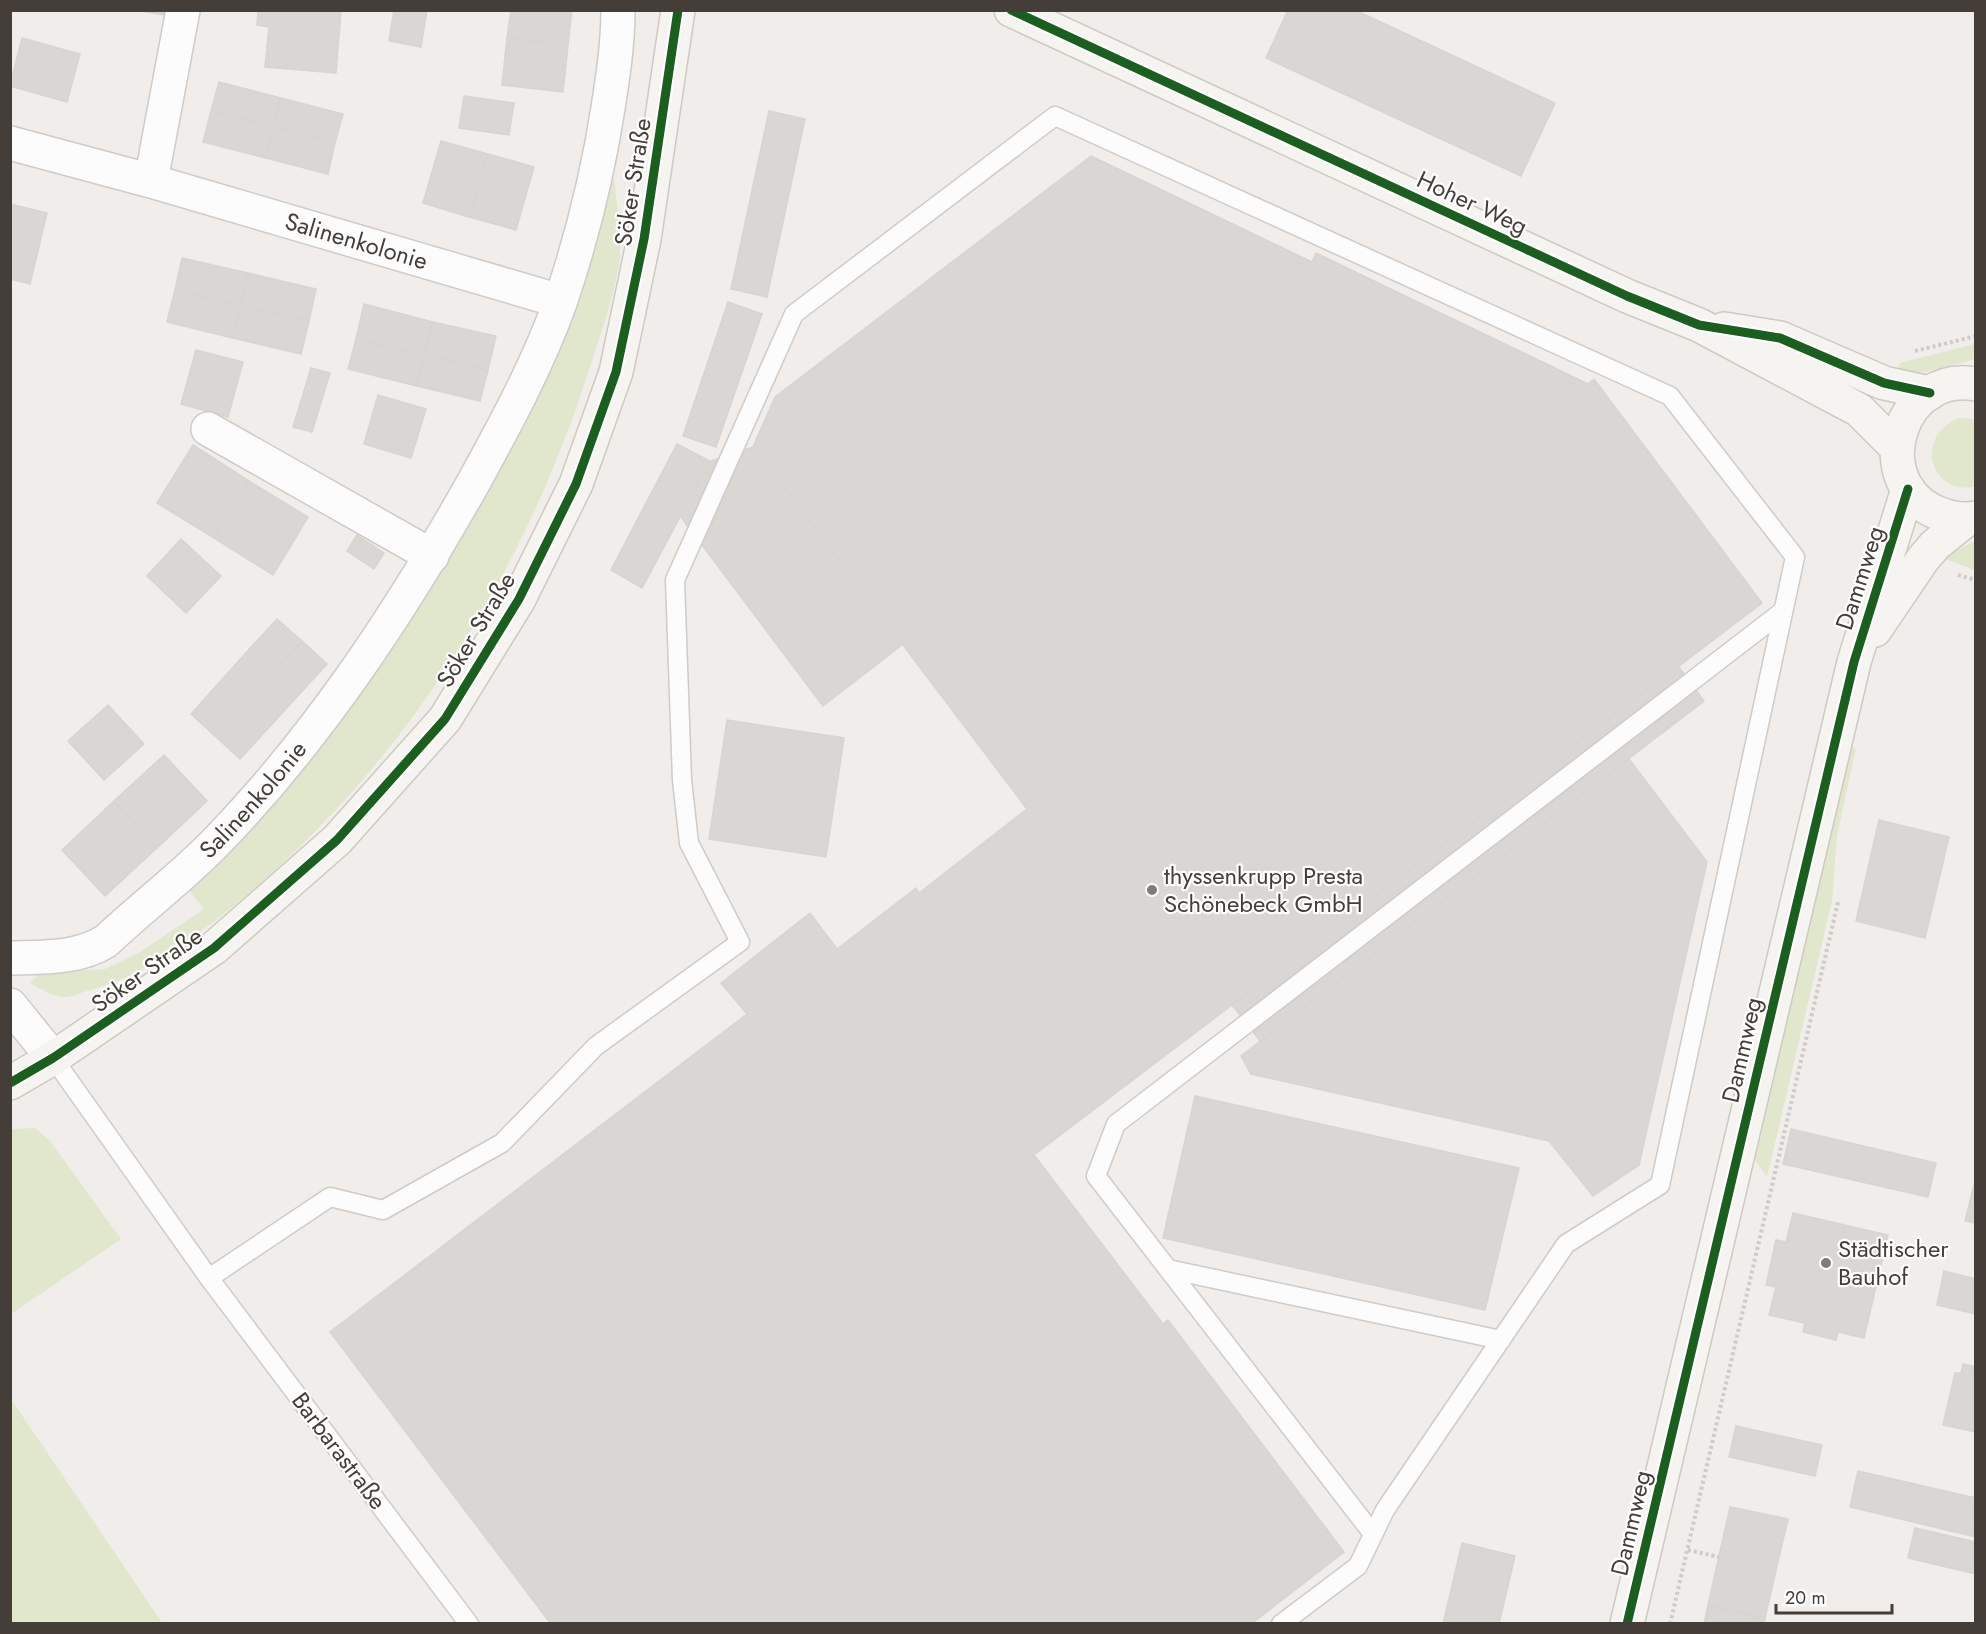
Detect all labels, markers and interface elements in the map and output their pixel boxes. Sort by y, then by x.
street label: Söker Straße [605,116,660,248]
street label: Hoher Weg [1411,162,1533,243]
street label: Salinenkolonie [281,203,432,278]
street label: Dammweg [1826,521,1893,634]
street label: Söker Straße [427,566,524,694]
street label: Salinenkolonie [191,733,315,867]
place label: thyssenkrupp Presta Schönebeck GmbH [1164,858,1363,921]
marker: thyssenkrupp Presta Schönebeck GmbH [1145,883,1159,897]
street label: Söker Straße [84,918,210,1021]
street label: Dammweg [1712,994,1771,1106]
place label: Städtischer Bauhof [1838,1231,1949,1294]
marker: Städtischer Bauhof [1819,1256,1833,1270]
street label: Barbarastraße [284,1385,395,1517]
street label: Dammweg [1601,1467,1660,1579]
scale bar [1776,1577,1892,1615]
text: 20 m [1785,1585,1825,1611]

